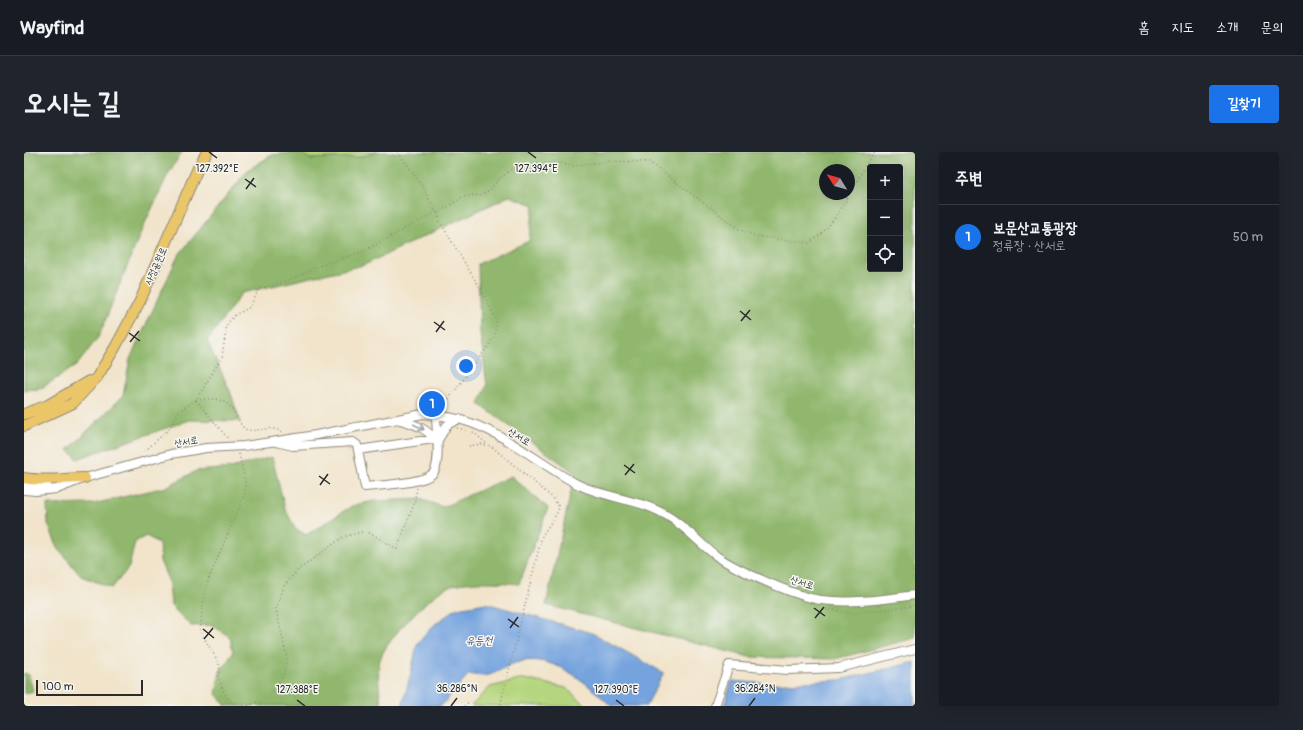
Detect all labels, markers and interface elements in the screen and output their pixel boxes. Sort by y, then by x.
text: Wayfind [20,16,84,40]
text: 홈 [1138,19,1149,36]
text: 지도 [1171,19,1194,36]
text: 소개 [1216,19,1238,36]
text: 문의 [1260,19,1283,36]
button: 길찾기 [1209,85,1279,123]
text: 오시는 길 [24,86,120,121]
text: 127.392°E [196,163,238,175]
text: 127.394°E [514,163,558,175]
north arrow [819,164,855,200]
map controls [867,164,903,272]
button: + [867,164,903,200]
text: 주변 [955,168,982,189]
button: − [867,200,903,236]
text: 보문산교통광장 [993,219,1078,238]
text: 1 [965,229,971,245]
text: 50 m [1233,229,1263,245]
button: locate [867,236,903,272]
text: 정류장 · 산서로 [993,238,1066,254]
street label: 사정공원로 [142,245,170,287]
your location [456,356,476,376]
pin: 1 [419,389,445,419]
one-way arrow [413,424,425,431]
street label: 산서로 [506,426,532,448]
street label: 산서로 [173,434,199,450]
street label: 산서로 [789,574,815,592]
water label: 유등천 [466,634,493,647]
scale bar [36,678,143,697]
text: 100 m [42,680,73,693]
text: 36.286°N [436,683,478,695]
text: 36.284°N [734,683,776,695]
text: 127.388°E [276,684,318,696]
text: 127.390°E [594,684,638,696]

